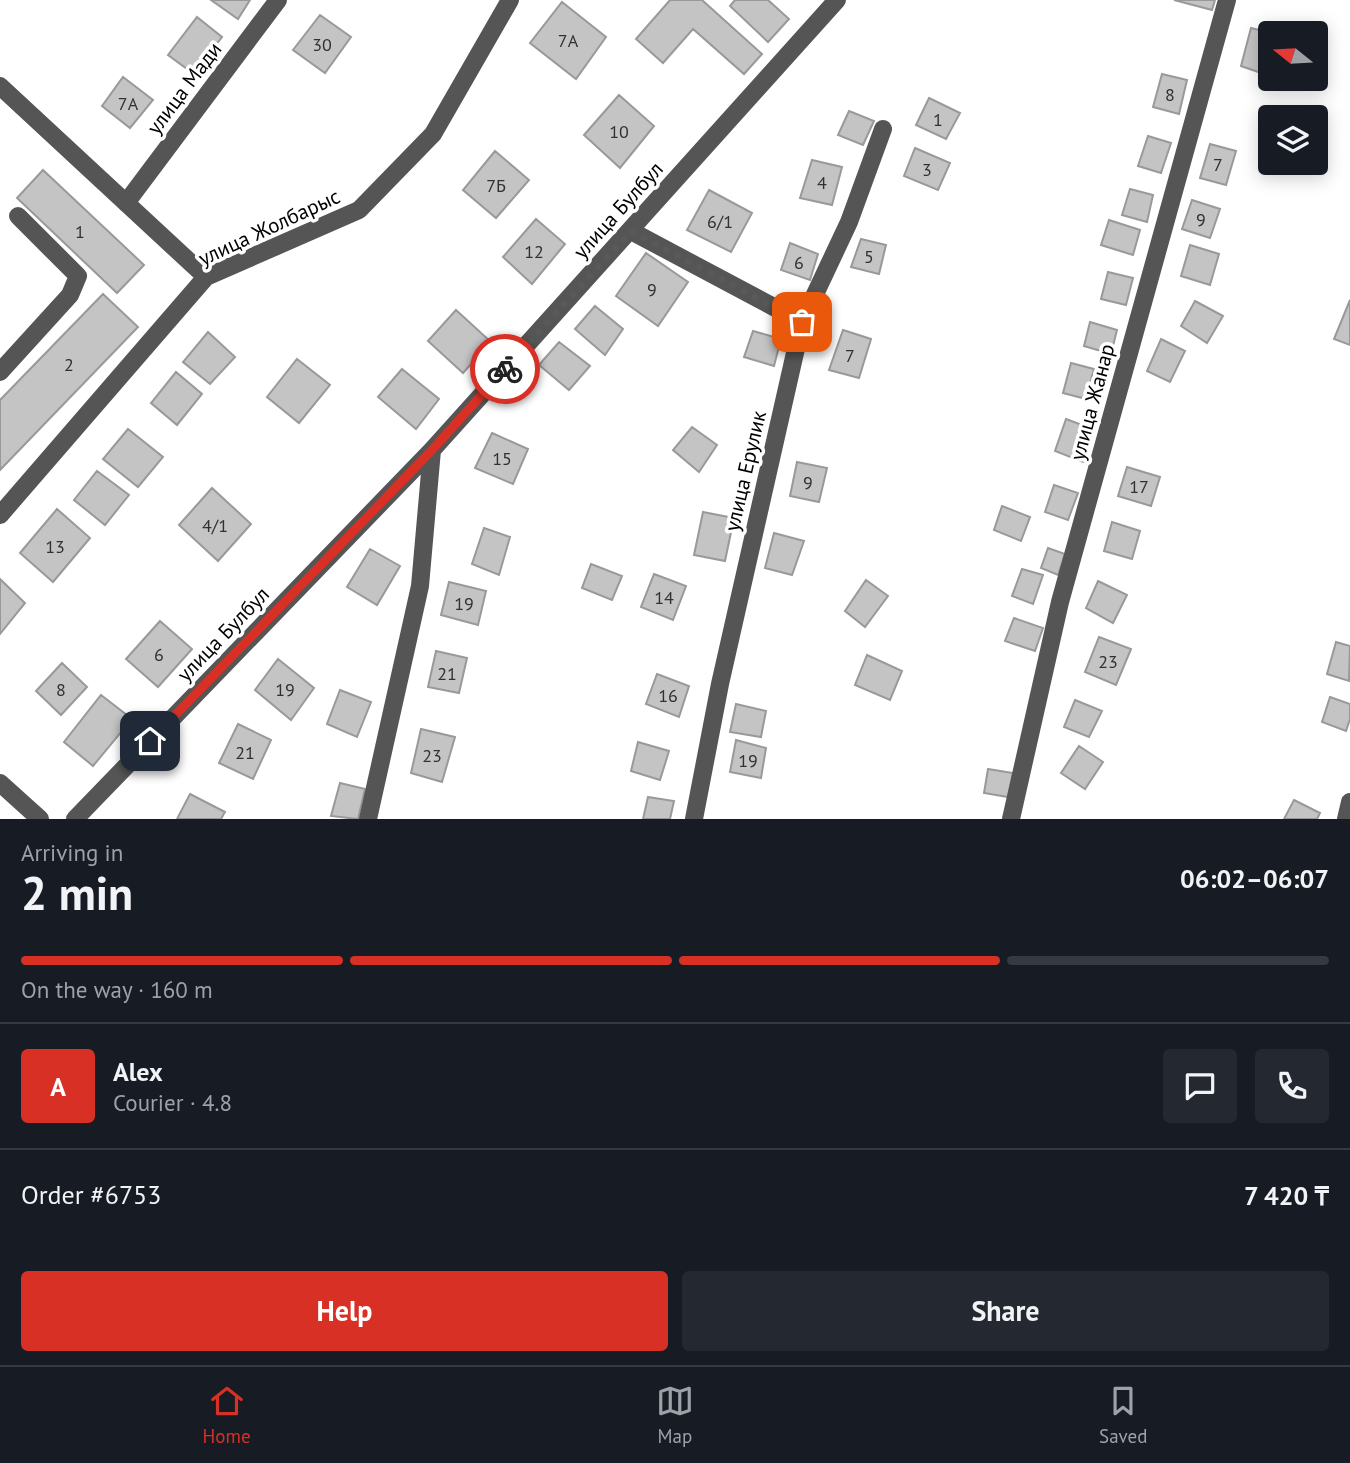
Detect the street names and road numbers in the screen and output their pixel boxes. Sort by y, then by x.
street label: улица Мади [140,36,228,140]
street label: улица Булбул [567,156,669,264]
street label: улица Жолбарыс [194,182,344,272]
street label: улица Жанар [1063,341,1121,463]
street label: улица Ерулик [718,408,772,534]
street label: улица Булбул [171,581,275,687]

